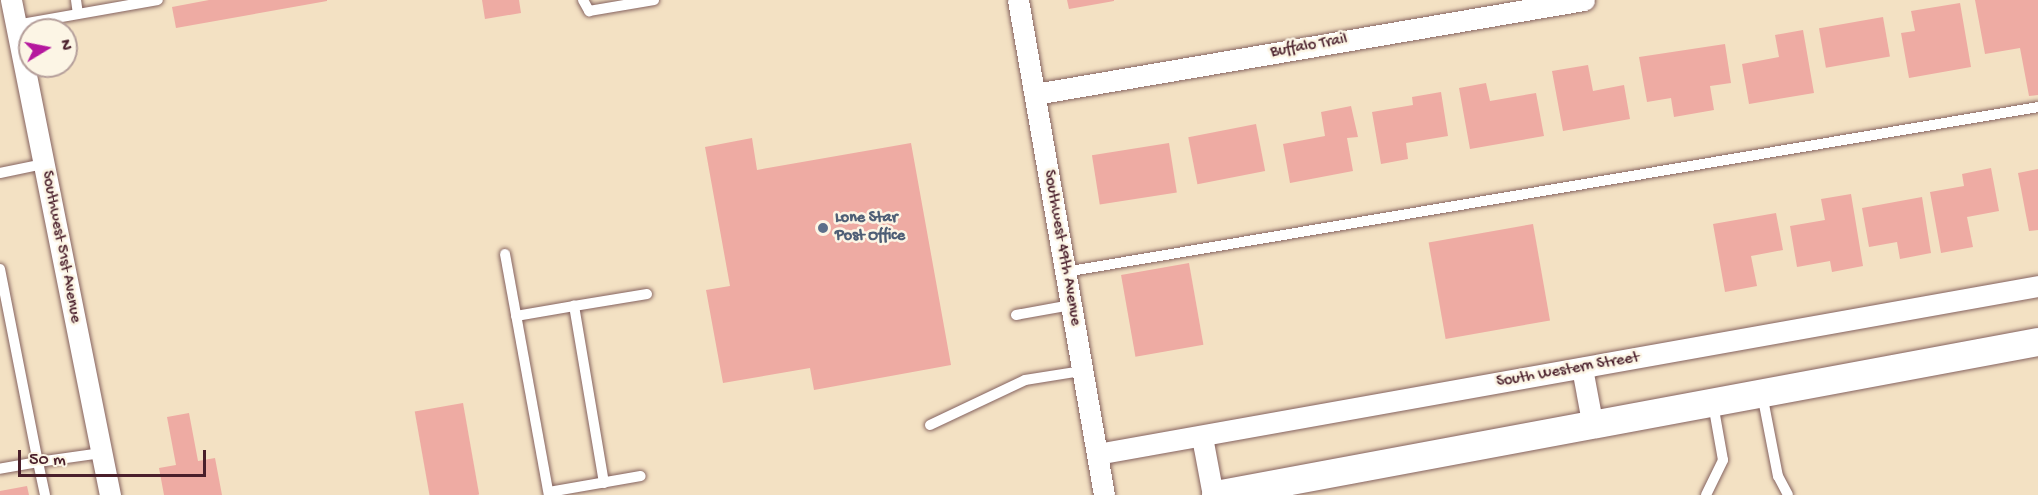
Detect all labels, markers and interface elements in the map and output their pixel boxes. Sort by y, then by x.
north arrow [18,18,78,78]
street label: Buffalo Trail [1269,31,1349,63]
text: N [54,38,75,52]
street label: Southwest 51st Avenue [36,169,84,325]
street label: Southwest 49th Avenue [1038,169,1084,327]
place label: Lone Star Post Office [835,209,905,247]
marker: Lone Star Post Office [816,221,830,235]
street label: South Western Street [1495,349,1641,393]
scale bar [21,438,208,476]
text: 50 m [29,450,66,471]

